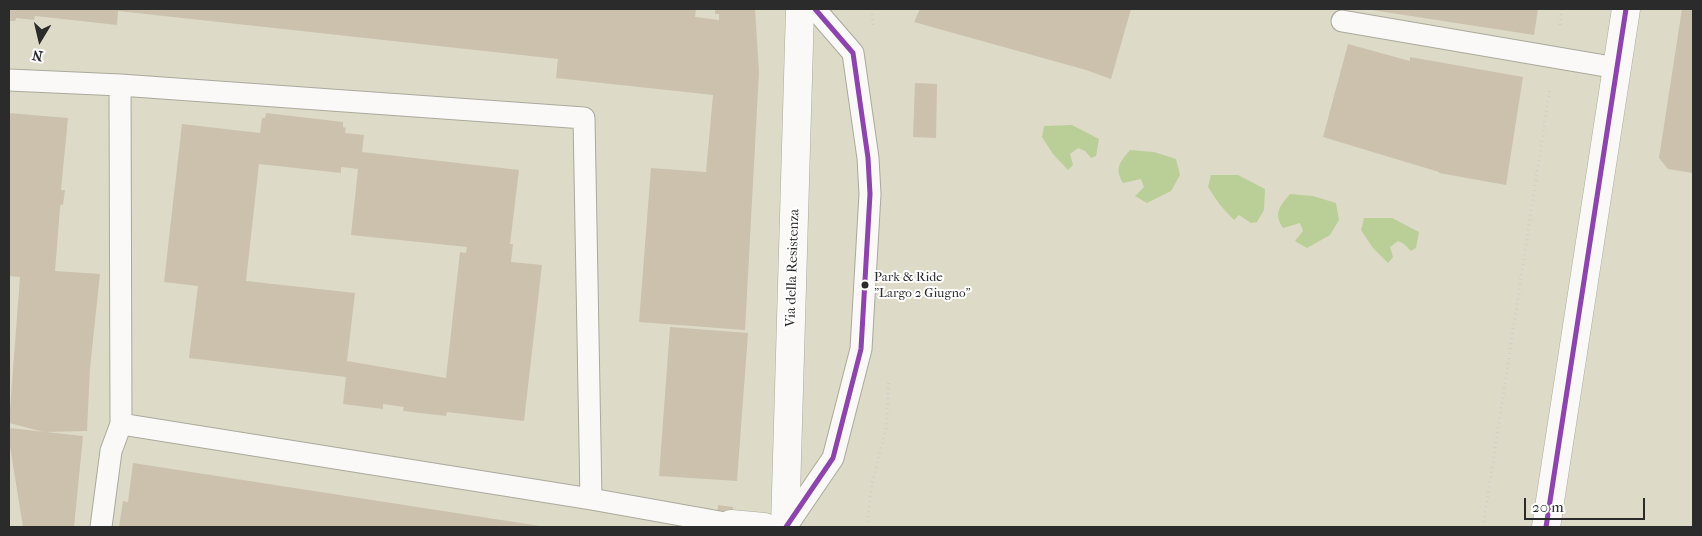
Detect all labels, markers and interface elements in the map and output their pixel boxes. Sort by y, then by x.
north arrow [15,15,65,65]
text: N [31,46,44,65]
street label: Via della Resistenza [783,208,803,328]
place label: Park & Ride "Largo 2 Giugno" [874,270,971,301]
marker: Park & Ride "Largo 2 Giugno" [860,280,870,290]
scale bar [1527,488,1648,520]
text: 20 m [1532,498,1564,516]

